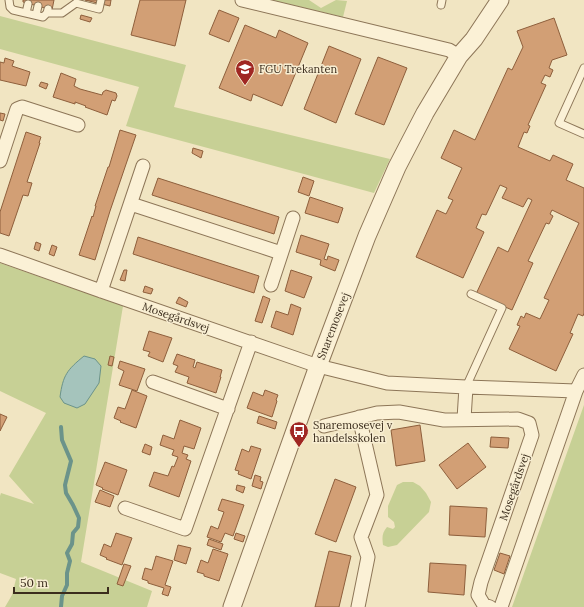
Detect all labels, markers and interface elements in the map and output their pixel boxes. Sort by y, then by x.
school or university icon: FGU Trekanten [234,58,256,86]
place label: FGU Trekanten [259,62,337,76]
street label: Snaremosevej [314,290,352,362]
street label: Mosegårdsvej [141,299,211,335]
place label: Snaremosevej v handelsskolen [313,418,393,445]
bus stop icon: Snaremosevej v handelsskolen [288,420,310,448]
street label: Mosegårdsvej [496,452,532,522]
scale bar [14,569,108,595]
text: 50 m [20,575,48,590]

